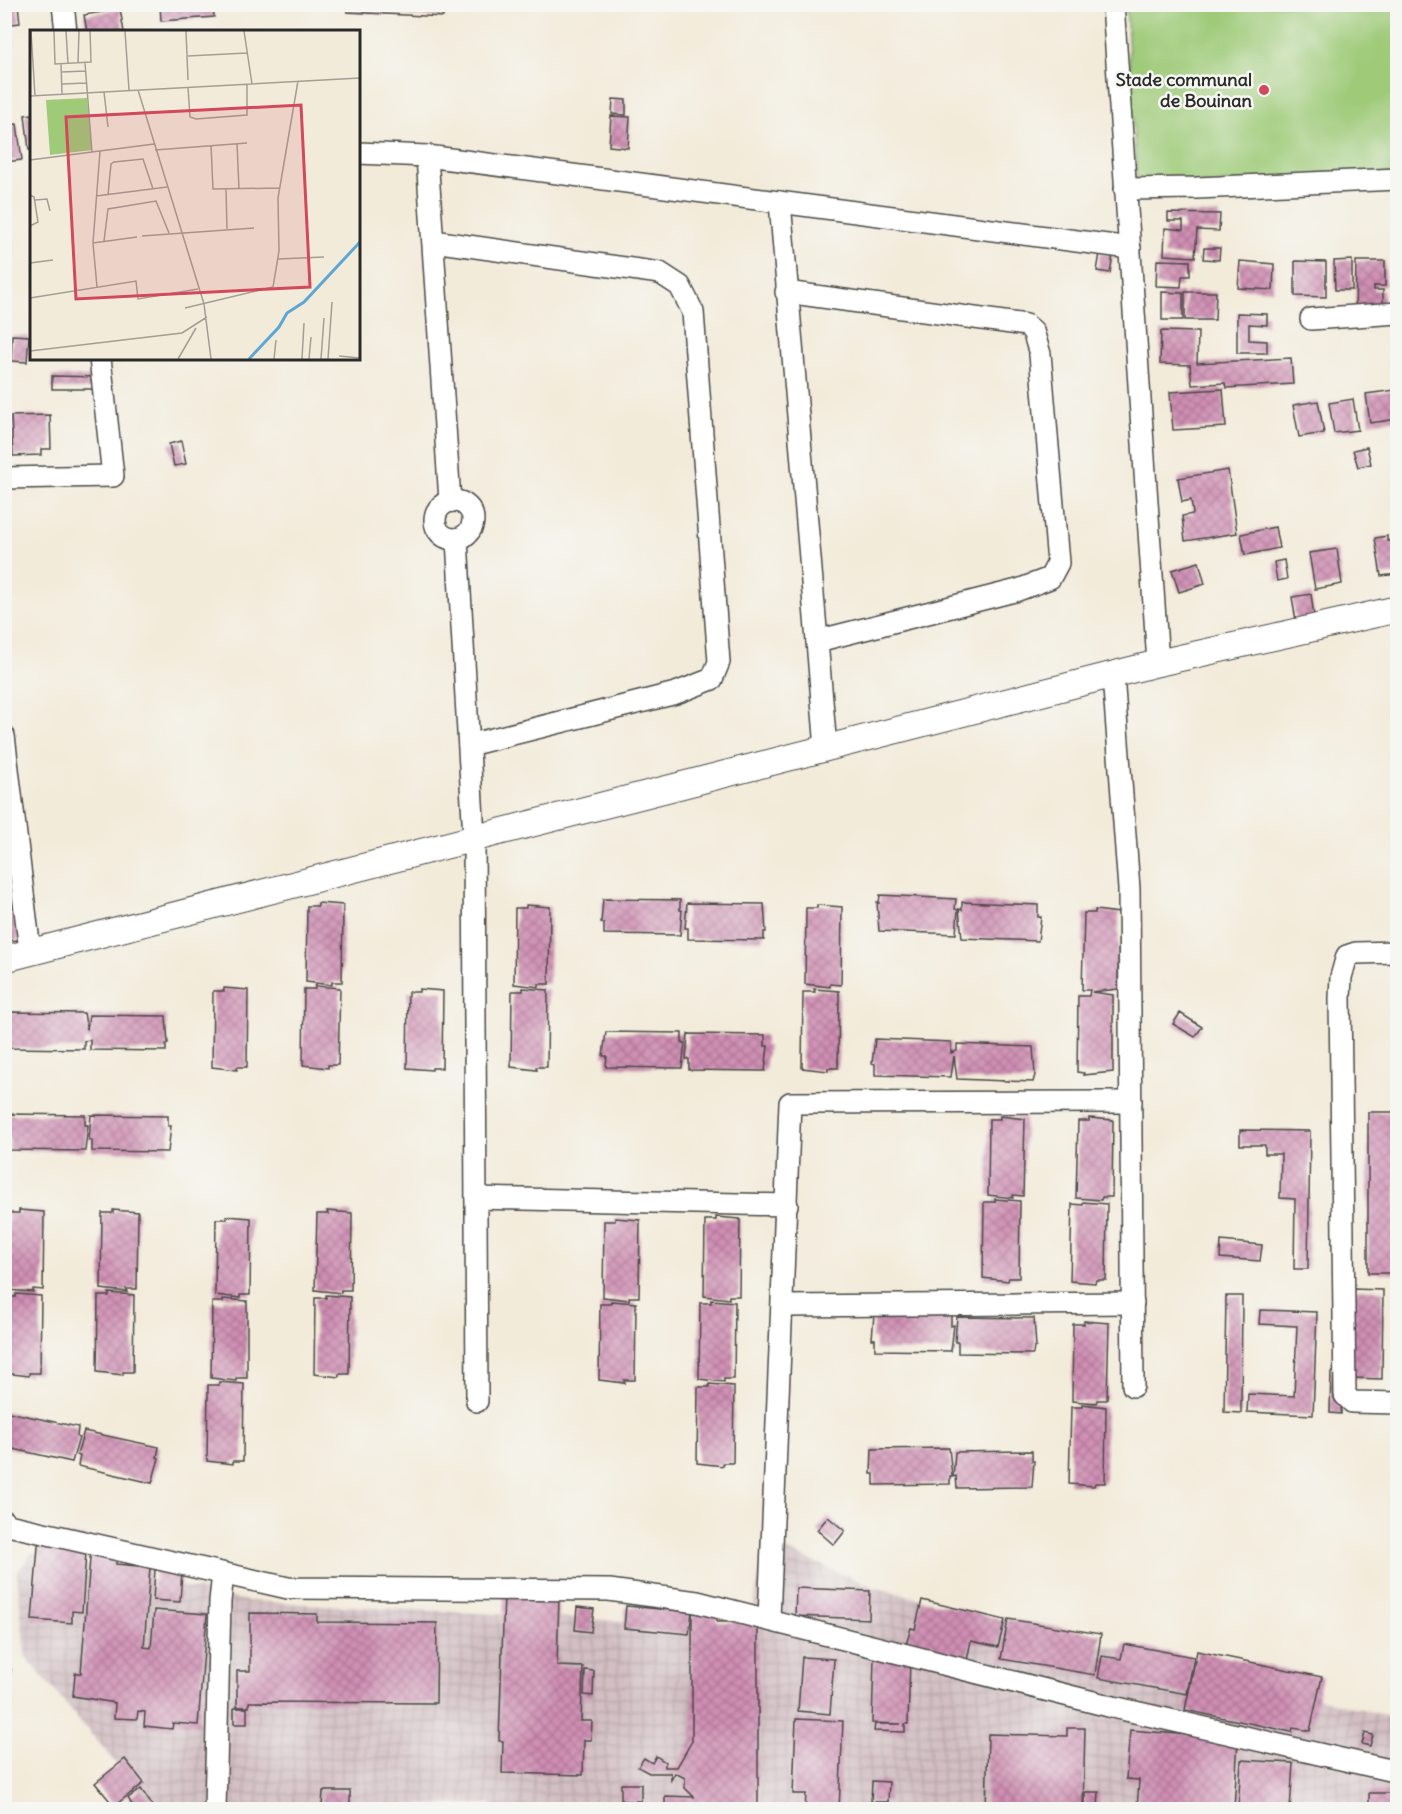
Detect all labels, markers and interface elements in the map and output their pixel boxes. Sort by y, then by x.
inset map [30,30,360,360]
place label: Stade communal de Bouinan [1116,68,1253,112]
marker: Stade communal de Bouinan [1257,83,1271,97]

